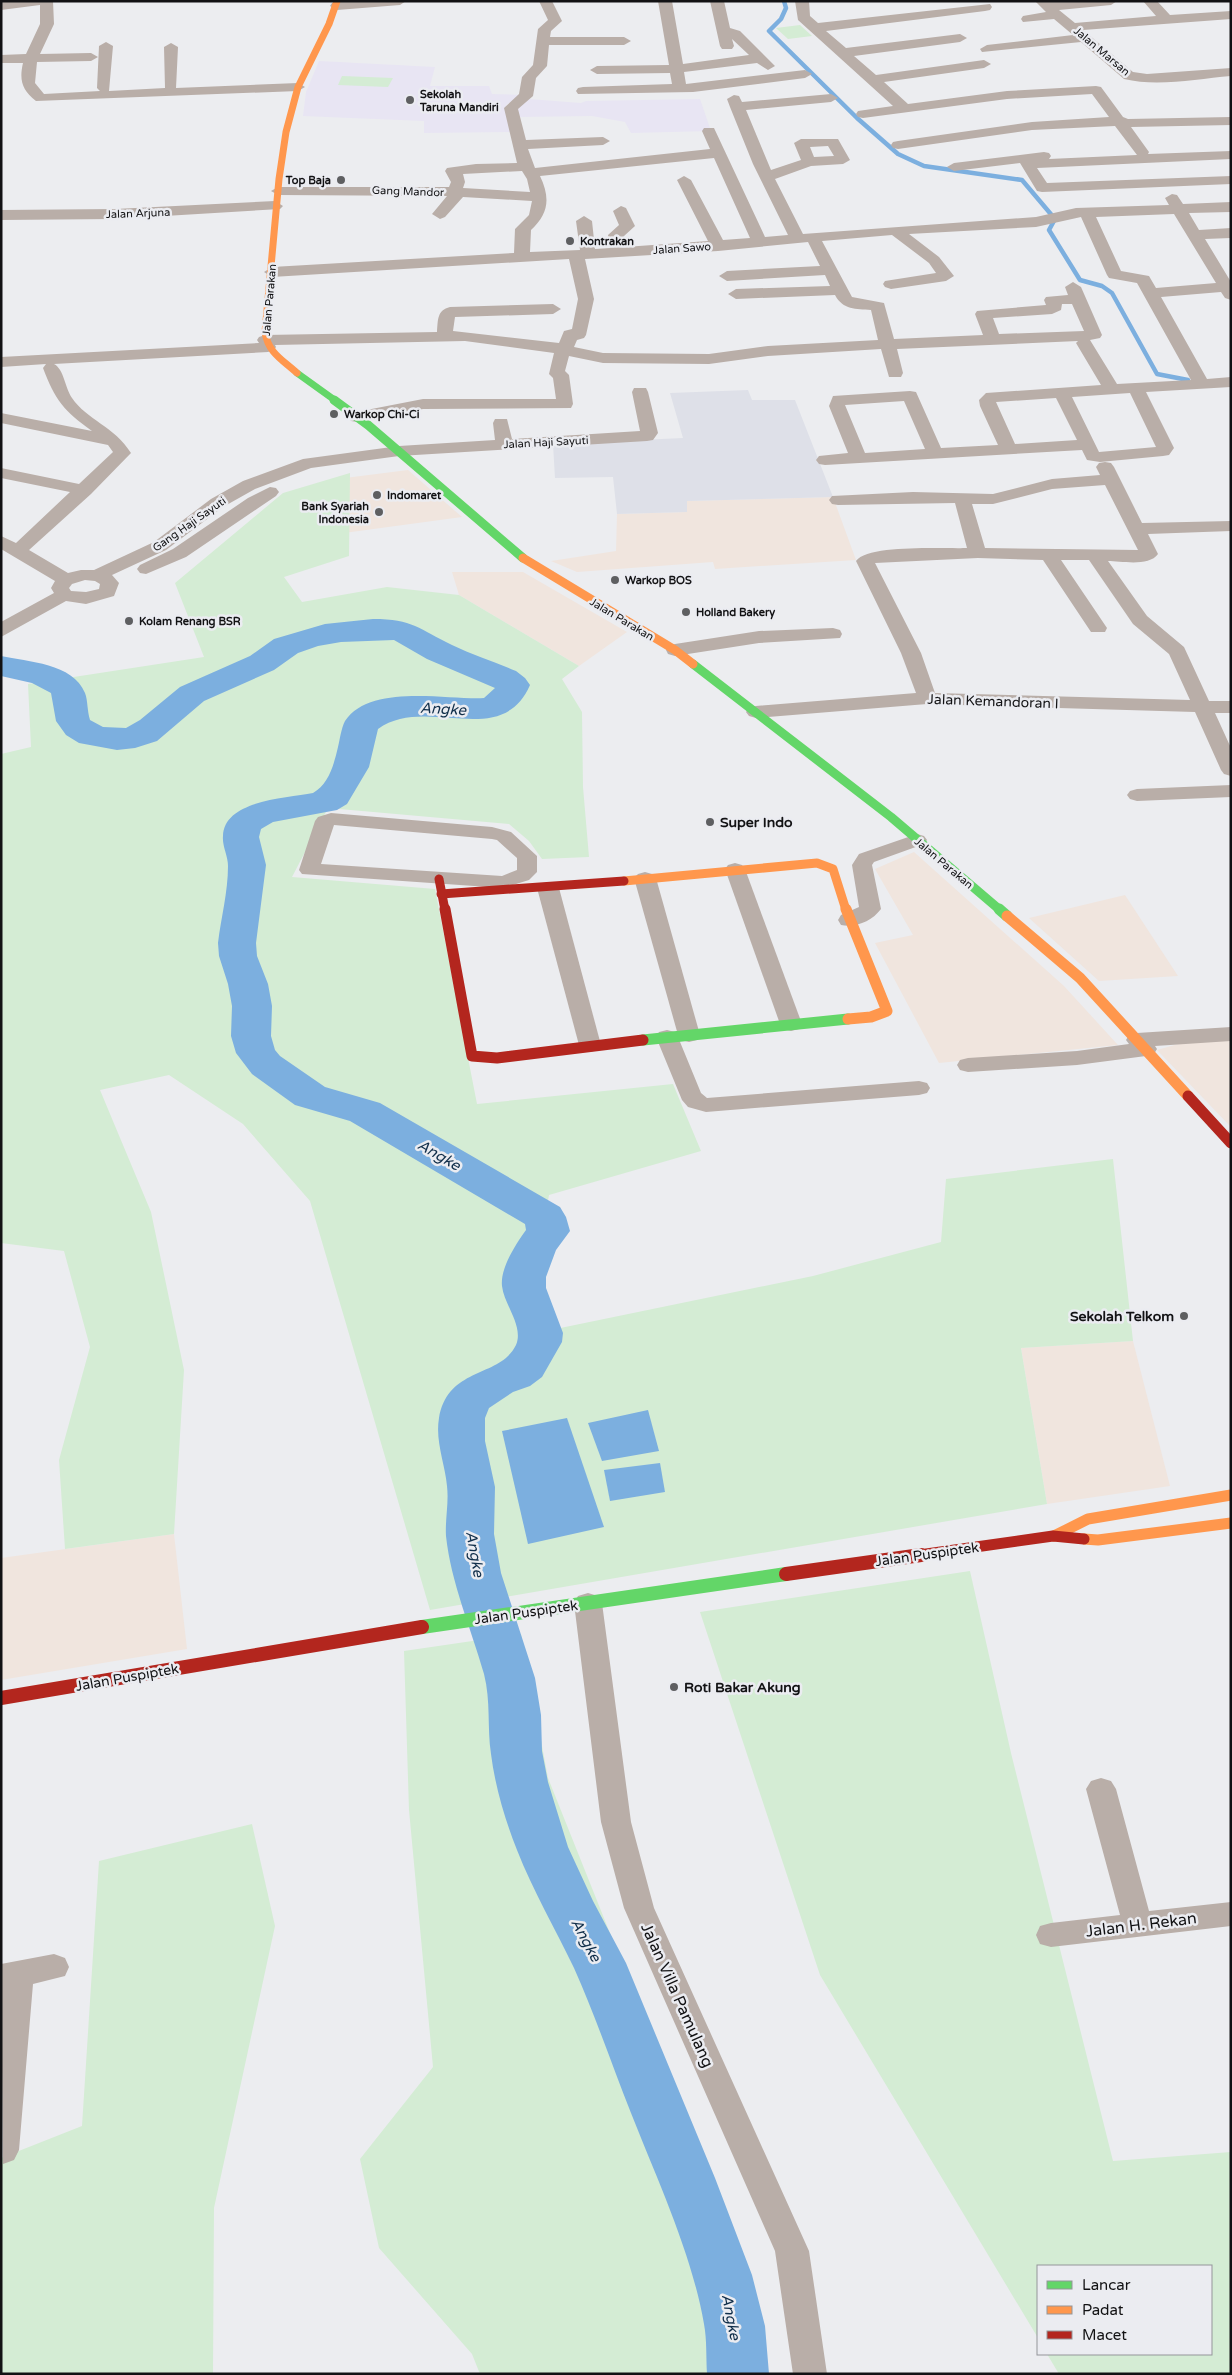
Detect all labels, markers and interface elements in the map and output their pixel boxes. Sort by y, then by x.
street label: Jalan Marsan [1071,24,1132,79]
place label: Sekolah Taruna Mandiri [419,88,499,114]
marker: Sekolah Taruna Mandiri [404,94,416,106]
place label: Top Baja [285,174,331,188]
marker: Top Baja [335,174,347,186]
street label: Gang Mandor [372,184,445,199]
street label: Jalan Arjuna [106,206,170,221]
marker: Kontrakan [564,235,576,247]
place label: Kontrakan [580,235,634,248]
street label: Jalan Sawo [653,240,712,257]
street label: Jalan Parakan [260,263,279,337]
marker: Warkop Chi-Ci [328,408,340,420]
place label: Warkop Chi-Ci [344,408,420,422]
street label: Jalan Haji Sayuti [503,434,589,451]
marker: Indomaret [371,489,383,501]
place label: Indomaret [387,489,442,502]
street label: Gang Haji Sayuti [150,494,228,554]
place label: Bank Syariah Indonesia [301,500,369,526]
marker: Bank Syariah Indonesia [373,506,385,518]
marker: Warkop BOS [609,574,621,586]
place label: Warkop BOS [625,574,692,588]
street label: Jalan Parakan [587,595,656,644]
marker: Holland Bakery [680,606,692,618]
place label: Holland Bakery [696,606,775,620]
marker: Kolam Renang BSR [123,615,135,627]
place label: Kolam Renang BSR [139,615,241,629]
street label: Jalan Kemandoran I [927,691,1059,712]
water label: Angke [419,699,468,719]
place label: Super Indo [720,814,793,831]
marker: Super Indo [704,816,716,828]
street label: Jalan Parakan [912,835,976,892]
water label: Angke [414,1136,465,1175]
place label: Sekolah Telkom [1070,1308,1174,1325]
marker: Sekolah Telkom [1178,1310,1190,1322]
water label: Angke [462,1530,488,1580]
street label: Jalan Puspiptek [874,1539,980,1570]
street label: Jalan Puspiptek [473,1597,579,1628]
street label: Jalan Puspiptek [74,1660,180,1695]
place label: Roti Bakar Akung [684,1679,801,1696]
marker: Roti Bakar Akung [668,1681,680,1693]
street label: Jalan H. Rekan [1085,1908,1198,1942]
water label: Angke [567,1915,606,1966]
street label: Jalan Villa Pamulang [636,1920,718,2071]
legend [1037,2265,1212,2355]
text: Lancar [1082,2276,1131,2294]
water label: Angke [718,2293,745,2343]
text: Padat [1082,2301,1124,2319]
text: Macet [1082,2326,1127,2344]

